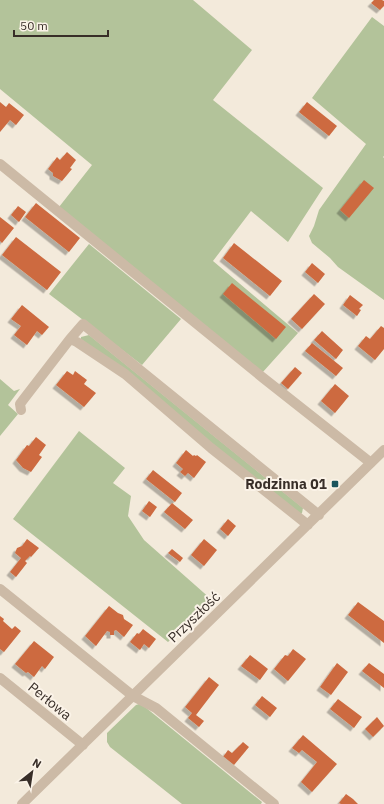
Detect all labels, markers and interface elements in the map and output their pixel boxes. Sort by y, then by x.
scale bar [14,12,108,38]
text: 50 m [20,18,48,33]
place label: Rodzinna 01 [245,475,328,493]
marker: Rodzinna 01 [330,479,340,489]
street label: Przyszłość [164,588,224,646]
street label: Perłowa [25,678,76,724]
north arrow [12,752,52,792]
text: N [30,755,44,771]

